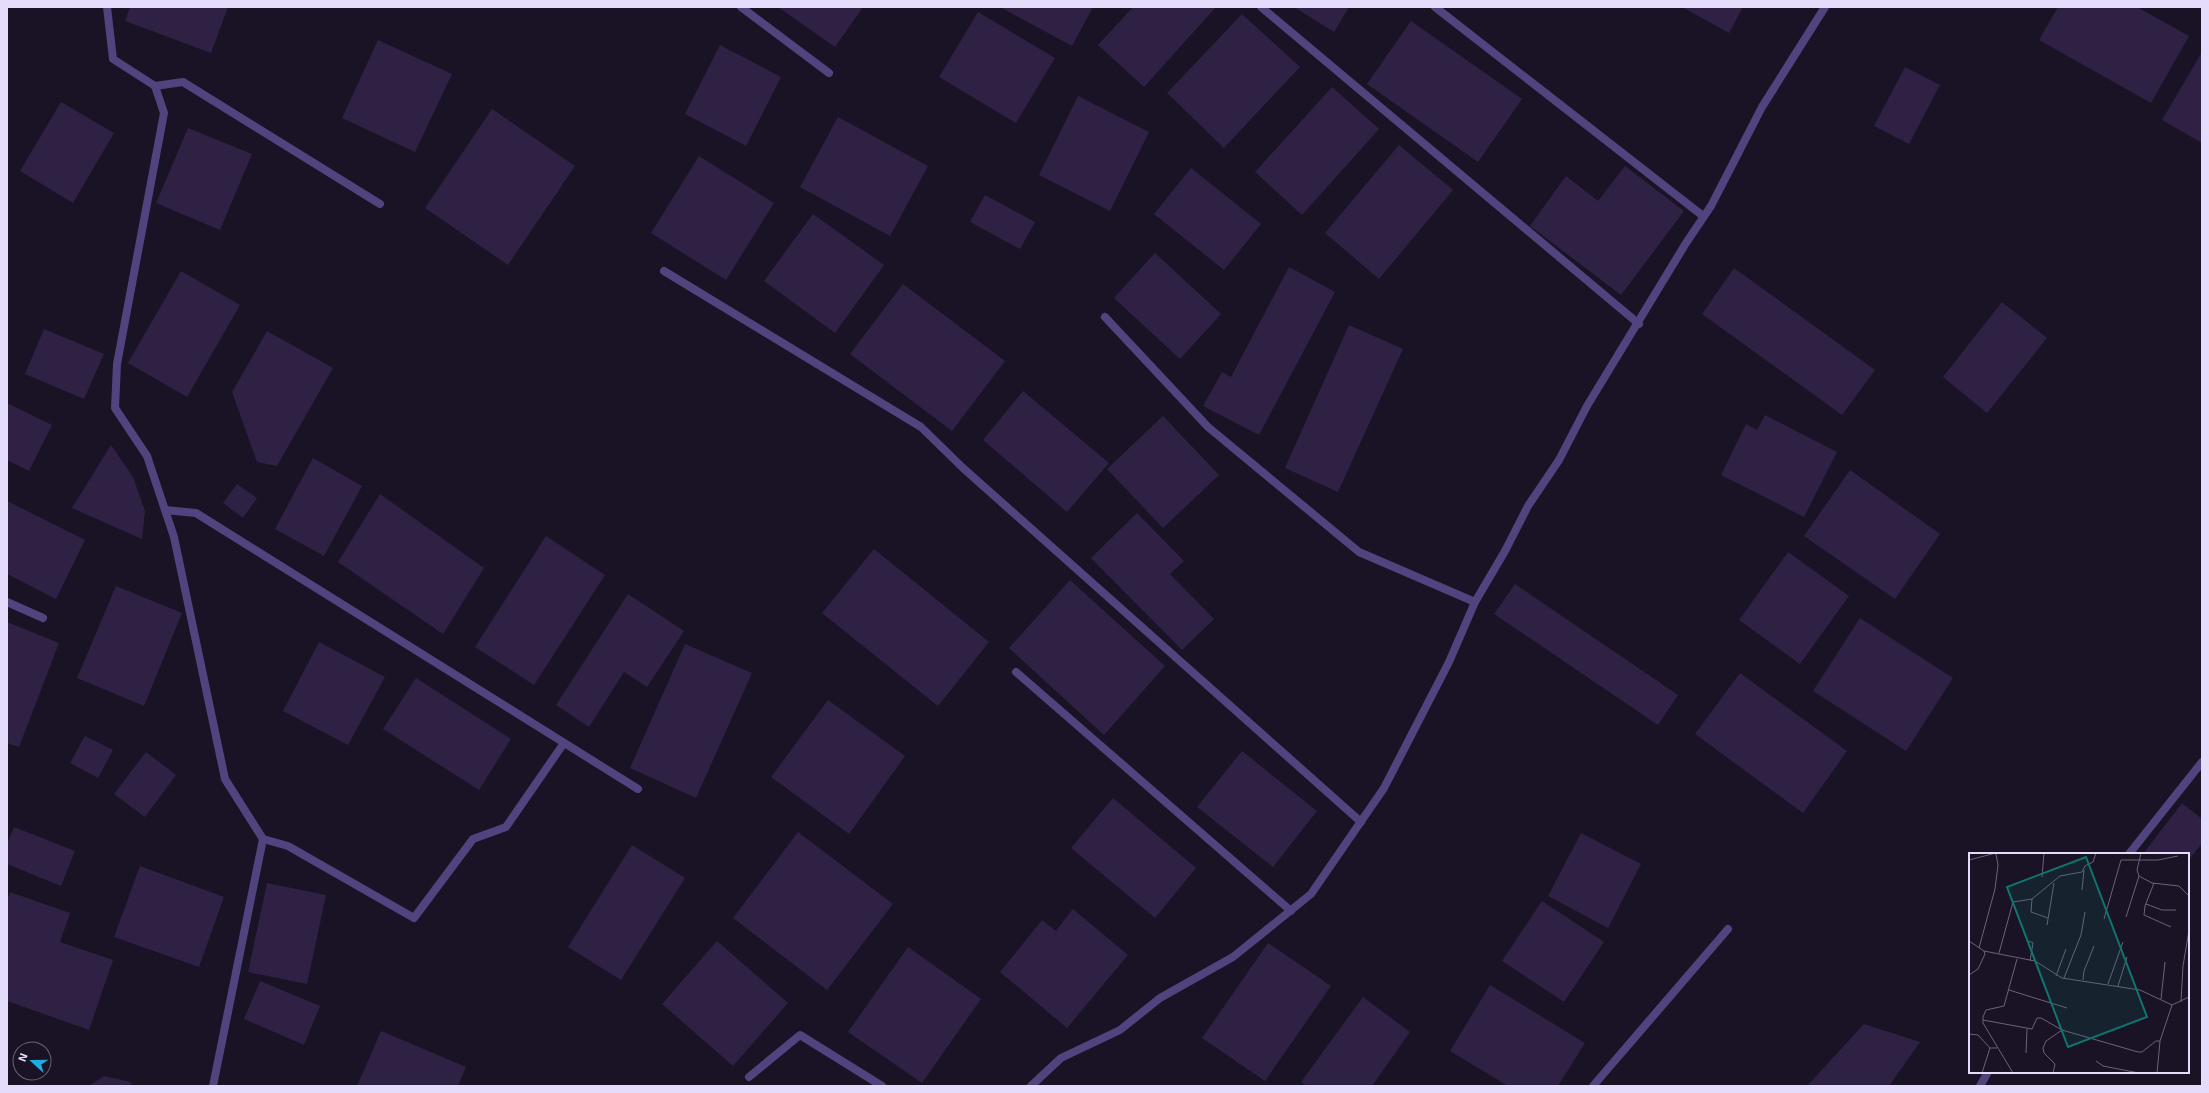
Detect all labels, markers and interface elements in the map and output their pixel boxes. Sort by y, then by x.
inset map [1969,853,2189,1073]
north arrow [12,1041,52,1081]
text: N [15,1051,30,1063]

